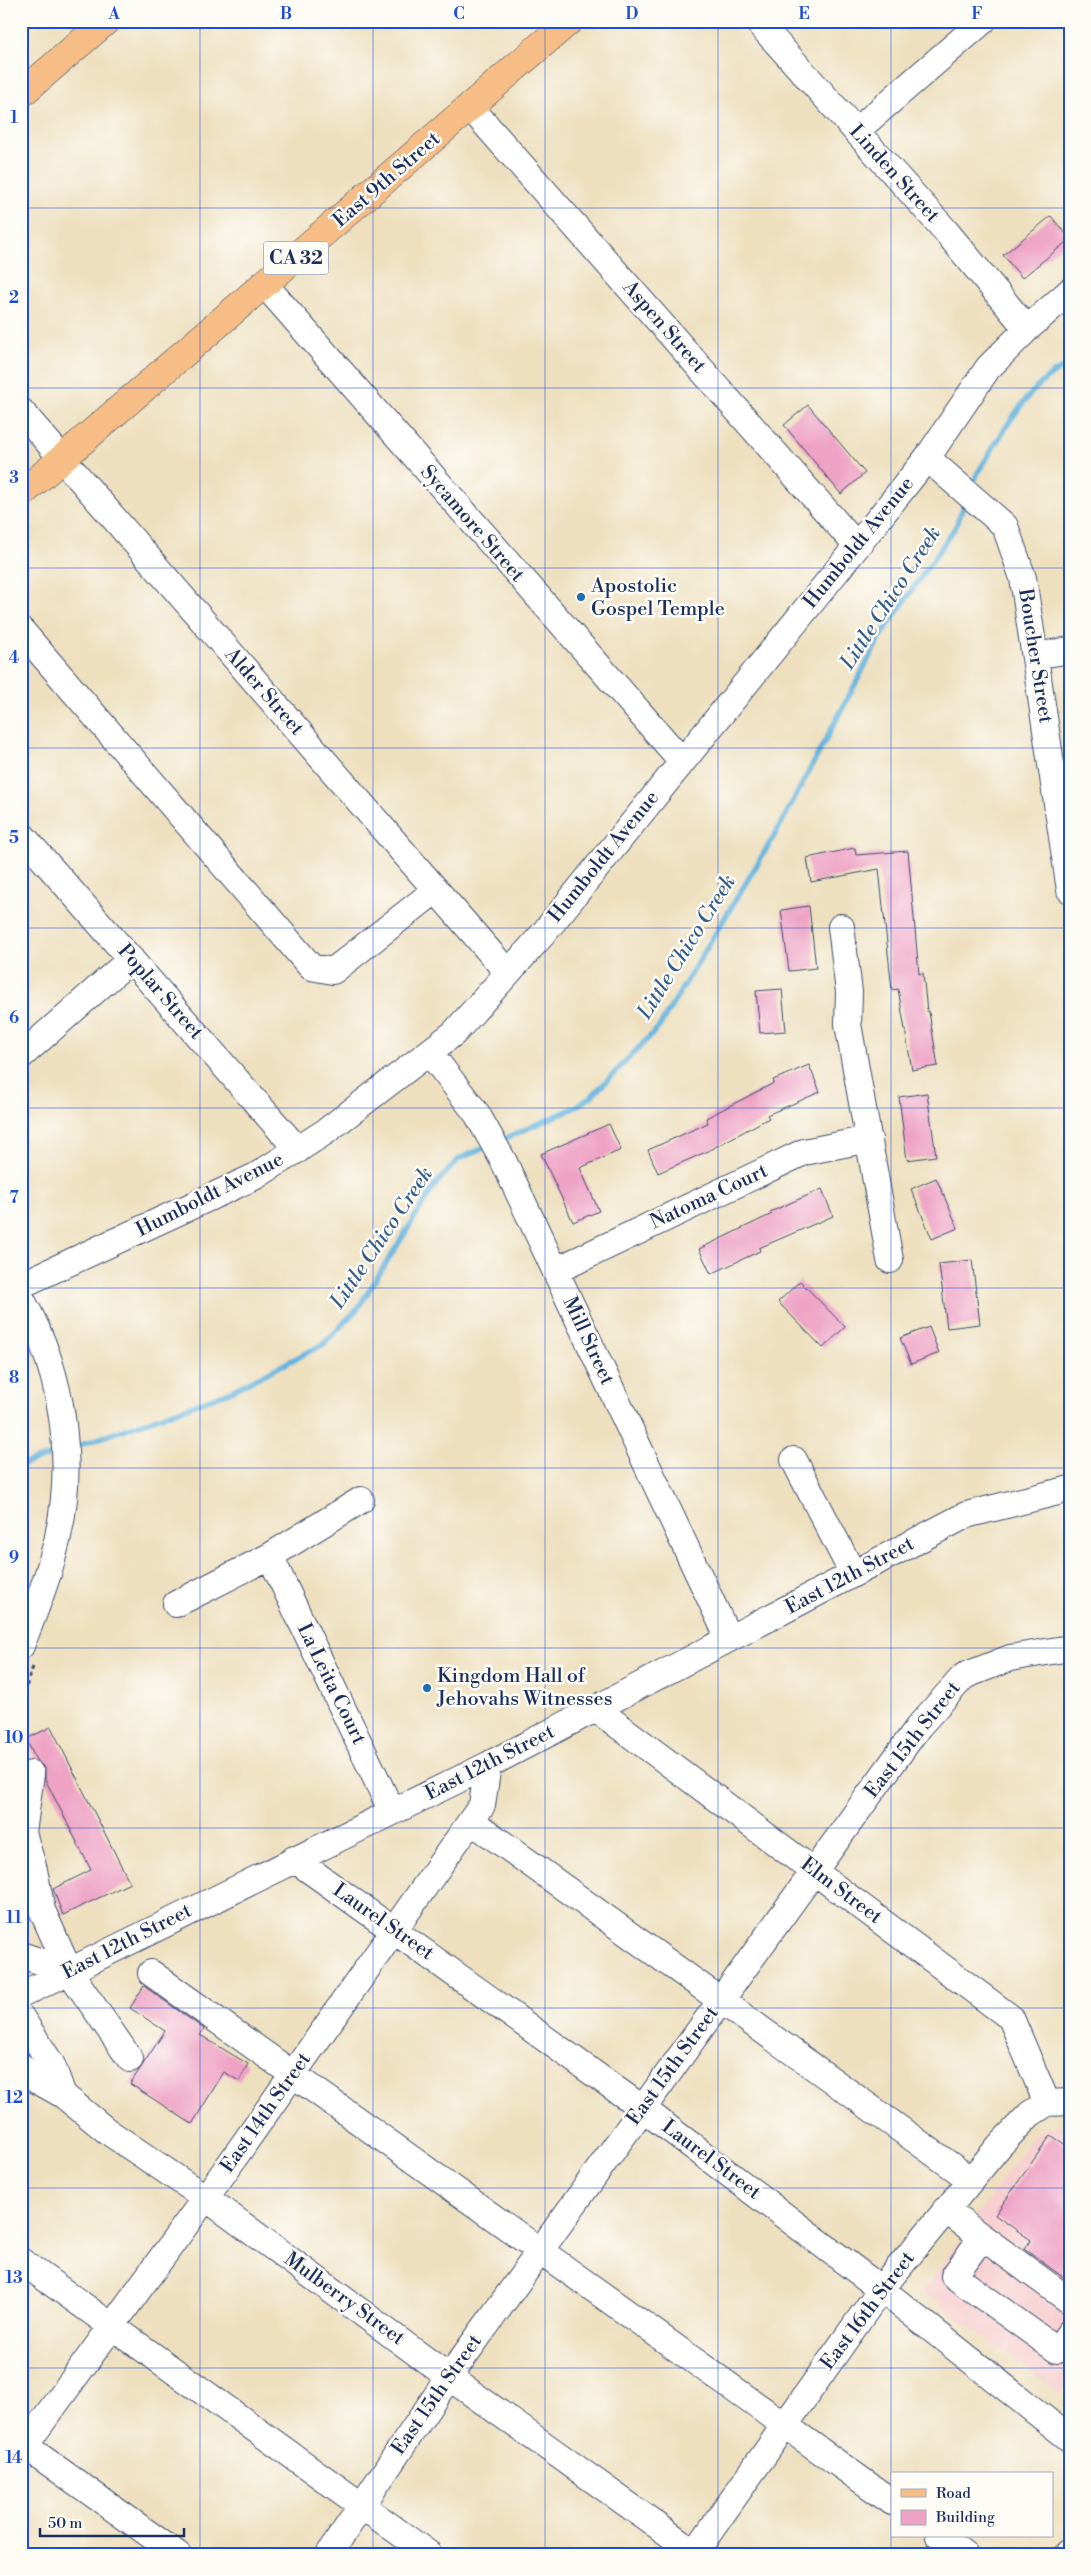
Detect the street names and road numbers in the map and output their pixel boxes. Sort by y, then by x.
street label: Linden Street [843,120,945,228]
street label: East 9th Street [328,127,446,233]
road number: CA 32 [264,242,328,274]
street label: Aspen Street [616,275,711,378]
street label: Sycamore Street [415,461,529,587]
street label: Humboldt Avenue [798,472,920,614]
street label: Boucher Street [1012,586,1058,725]
street label: Alder Street [218,642,309,741]
street label: Humboldt Avenue [543,786,665,928]
street label: Poplar Street [112,939,208,1045]
street label: Humboldt Avenue [132,1147,288,1243]
street label: Natoma Court [646,1159,772,1235]
street label: Mill Street [557,1293,619,1389]
street label: East 12th Street [781,1532,919,1620]
street label: La Leita Court [291,1619,371,1749]
street label: East 15th Street [860,1677,966,1803]
street label: East 12th Street [421,1720,559,1806]
street label: Elm Street [795,1852,887,1930]
street label: Laurel Street [328,1878,438,1966]
street label: East 12th Street [58,1899,196,1985]
street label: East 15th Street [621,2001,725,2131]
street label: East 14th Street [215,2048,317,2178]
street label: Laurel Street [656,2115,766,2205]
street label: Mulberry Street [279,2247,409,2351]
street label: East 16th Street [815,2247,921,2375]
street label: East 15th Street [386,2330,488,2460]

